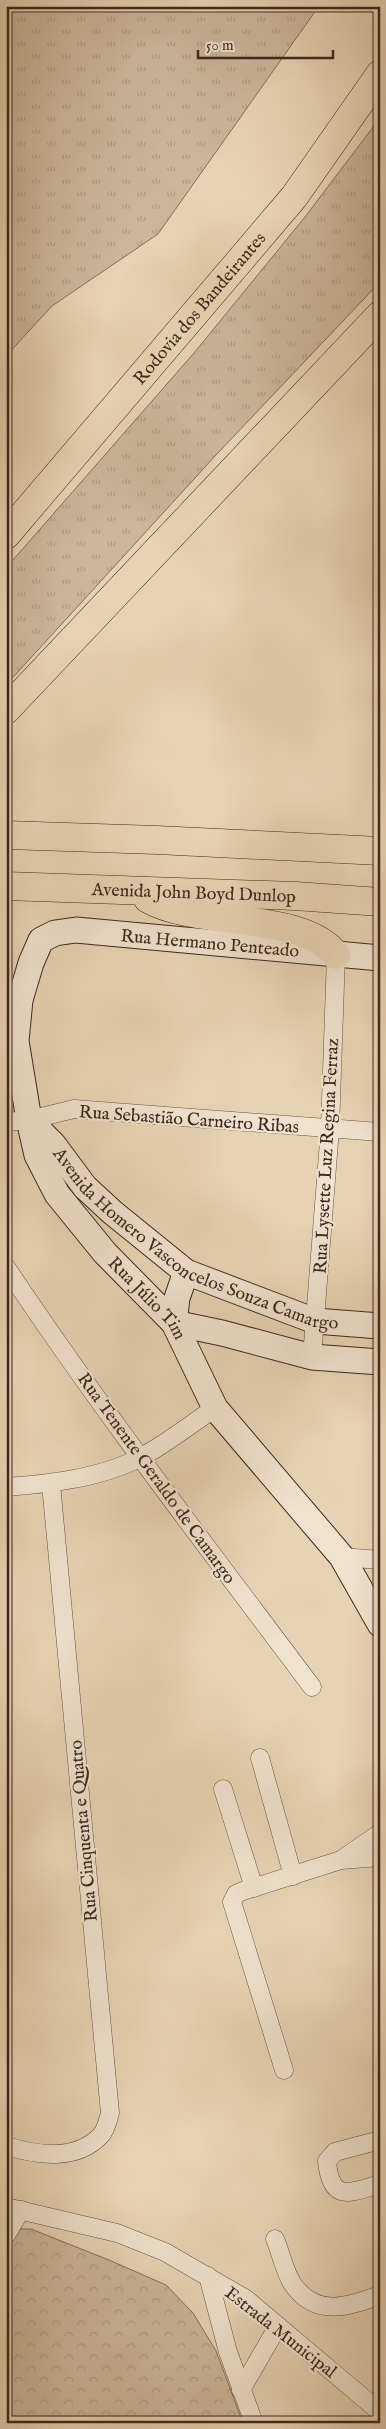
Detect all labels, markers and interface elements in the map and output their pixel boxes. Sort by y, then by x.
scale bar [198,28,334,60]
text: 50 m [206,36,234,55]
street label: Rodovia dos Bandeirantes [129,228,272,390]
street label: Avenida John Boyd Dunlop [90,879,297,909]
street label: Rua Hermano Penteado [120,925,300,964]
street label: Rua Lysette Luz Regina Ferraz [310,1038,345,1275]
street label: Rua Sebastião Carneiro Ribas [78,1101,300,1140]
street label: Avenida Homero Vasconcelos Souza Camargo [46,1143,339,1336]
street label: Rua Júlio Tim [102,1252,190,1344]
street label: Rua Tenente Geraldo de Camargo [71,1369,240,1589]
street label: Rua Cinquenta e Quatro [65,1739,104,1923]
street label: Estrada Municipal [219,2282,341,2384]

